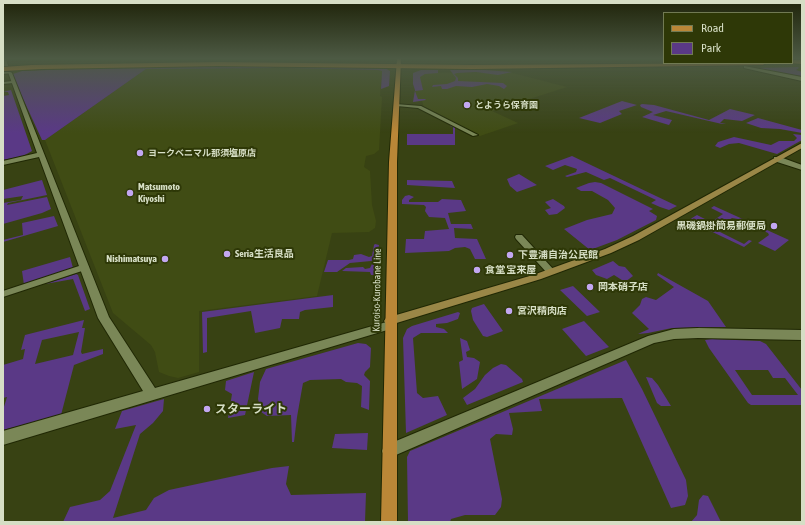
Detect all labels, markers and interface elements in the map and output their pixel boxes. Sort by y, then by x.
legend [663,12,793,64]
text: Road [701,21,724,35]
text: Park [701,41,721,55]
marker: とようら保育園 [462,100,472,110]
place label: とようら保育園 [475,100,538,110]
marker: ヨークベニマル那須塩原店 [135,148,145,158]
place label: ヨークベニマル那須塩原店 [148,148,256,158]
place label: Matsumoto Kiyoshi [138,181,180,204]
marker: Matsumoto Kiyoshi [125,188,135,198]
place label: 黒磯鍋掛簡易郵便局 [676,220,766,232]
marker: 黒磯鍋掛簡易郵便局 [769,221,779,231]
place label: Seria生活良品 [235,248,294,260]
street label: Kuroiso-Kurobane Line [370,248,384,332]
marker: Seria生活良品 [222,249,232,259]
place label: 下豊浦自治公民館 [518,249,598,261]
marker: 下豊浦自治公民館 [505,250,515,260]
place label: Nishimatsuya [106,253,157,265]
marker: Nishimatsuya [160,254,170,264]
place label: 食堂 宝来屋 [485,264,536,276]
marker: 食堂 宝来屋 [472,265,482,275]
place label: 岡本硝子店 [598,281,648,293]
marker: 岡本硝子店 [585,282,595,292]
place label: 宮沢精肉店 [517,305,567,317]
marker: 宮沢精肉店 [504,306,514,316]
place label: スターライト [215,402,287,416]
marker: スターライト [202,404,212,414]

